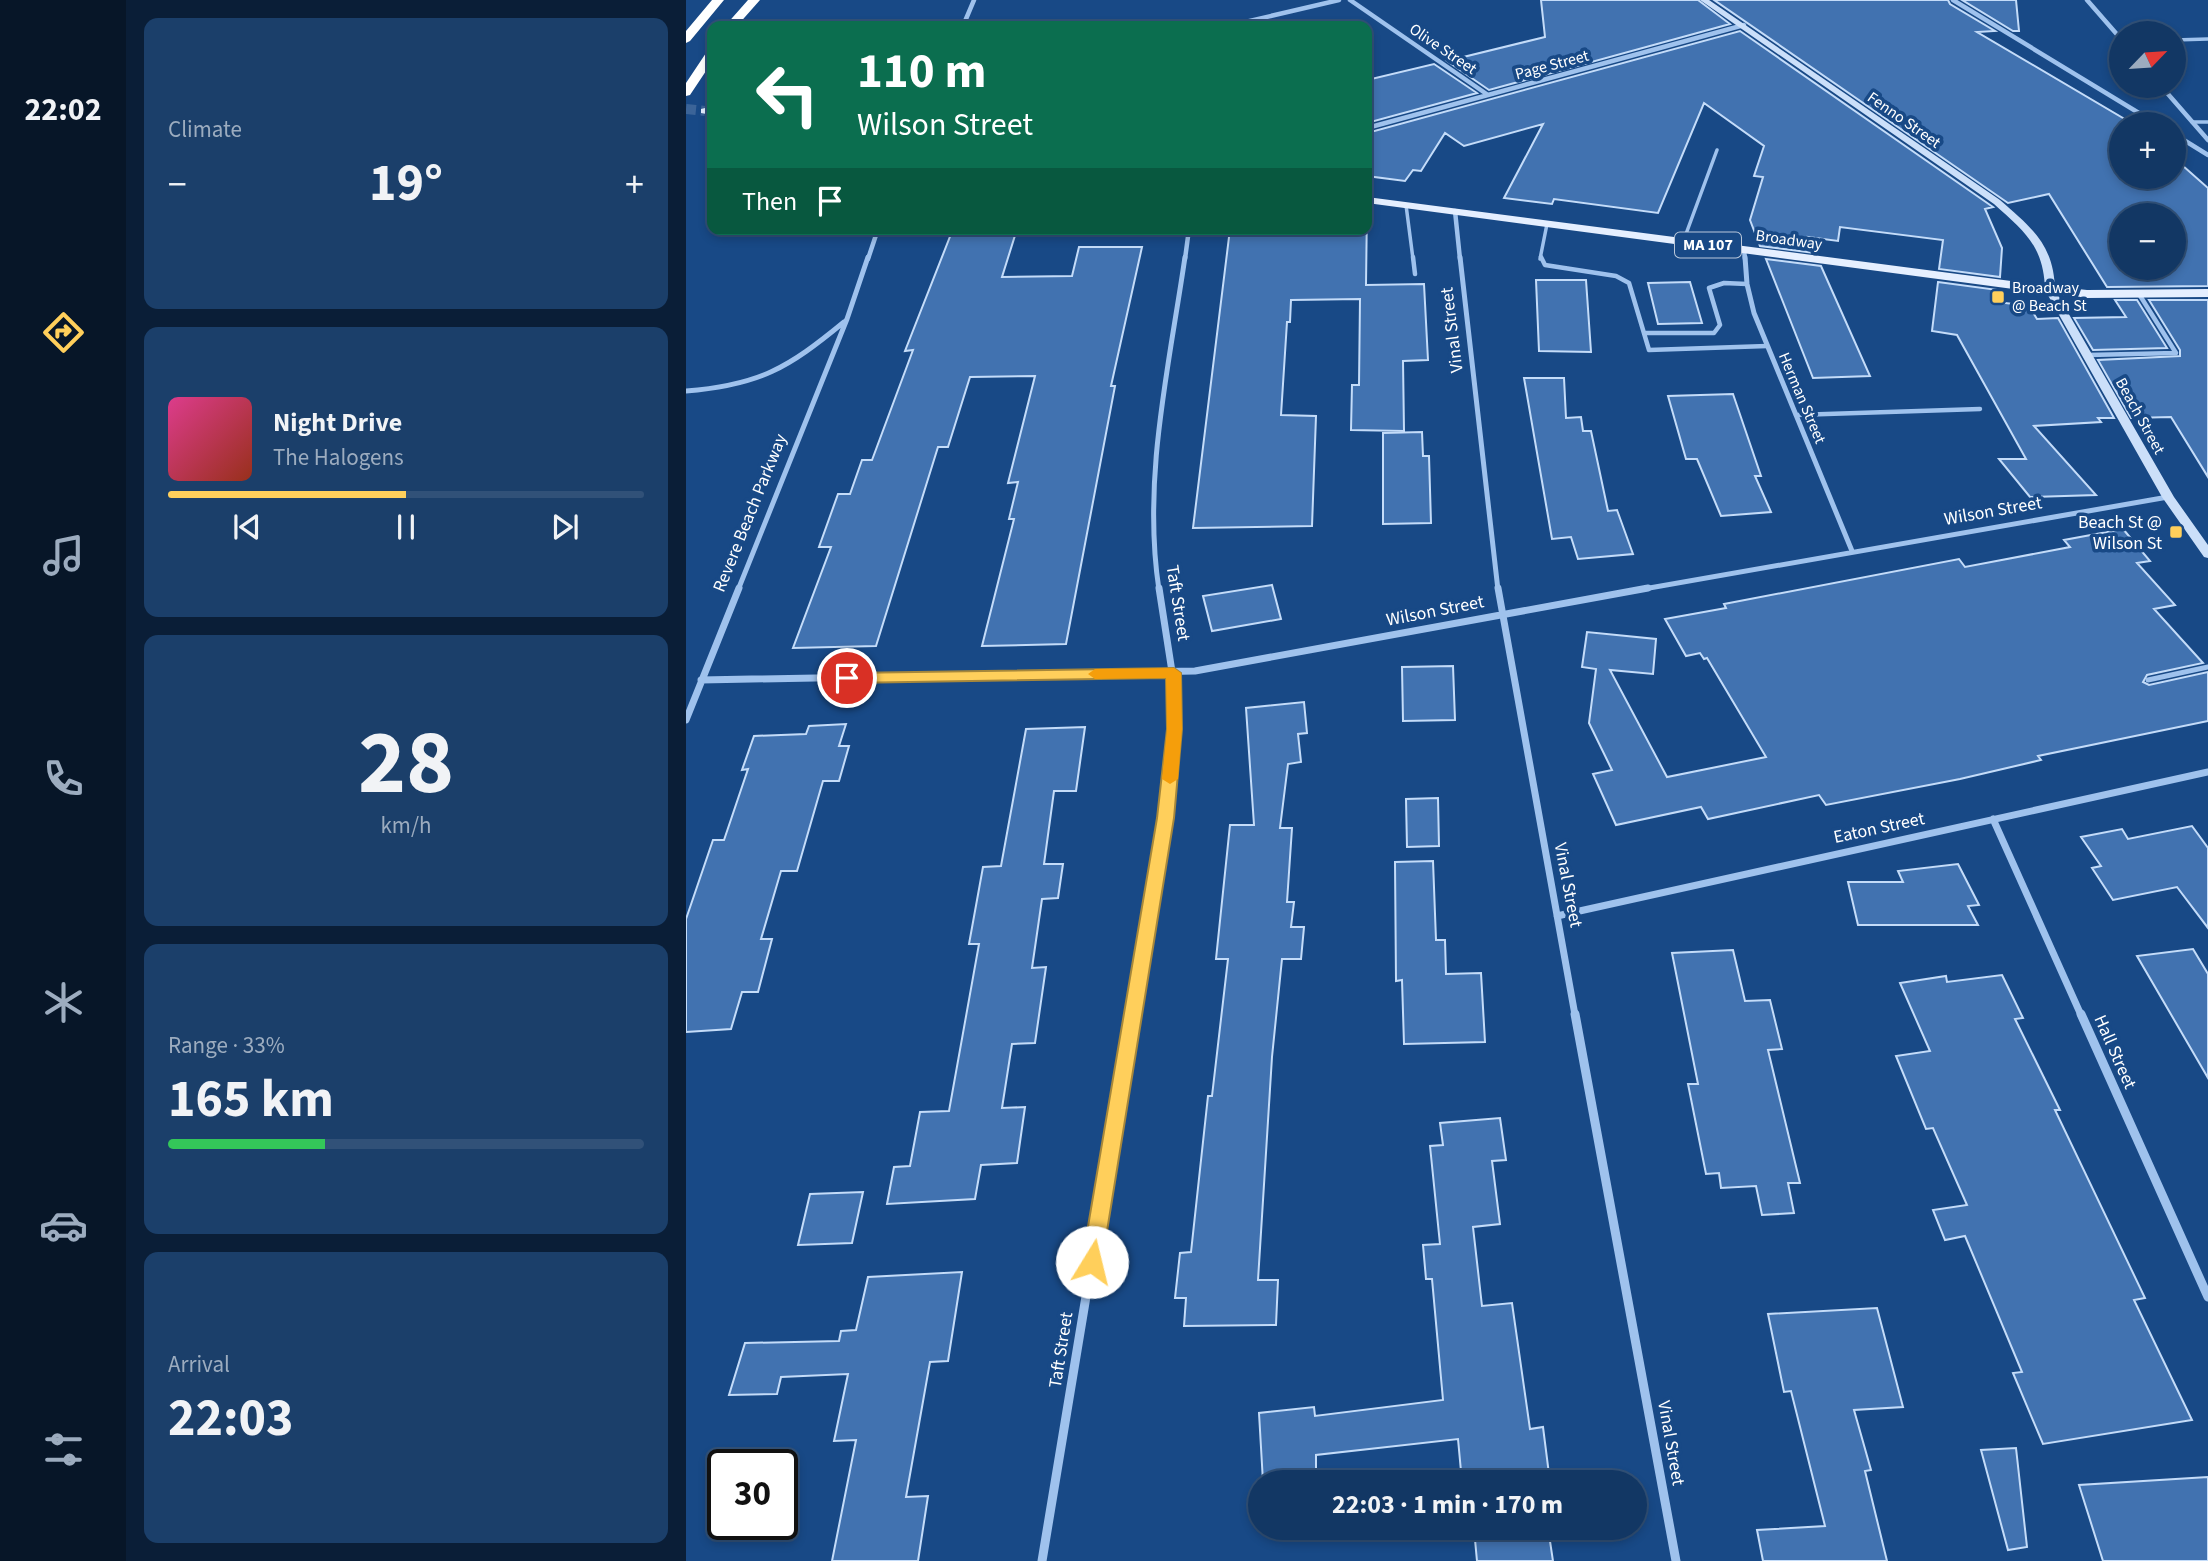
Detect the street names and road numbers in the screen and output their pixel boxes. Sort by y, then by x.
street label: Olive Street [1405,18,1482,80]
street label: Page Street [1513,44,1592,85]
street label: Fenno Street [1863,87,1946,154]
street label: Broadway [1754,224,1824,256]
road number: MA 107 [1675,232,1741,258]
street label: Vinal Street [1434,286,1470,374]
street label: Herman Street [1773,349,1831,448]
street label: Beach Street [2110,374,2170,459]
street label: Revere Beach Parkway [707,430,793,596]
street label: Wilson Street [1942,490,2044,532]
street label: Taft Street [1160,563,1196,643]
street label: Wilson Street [1384,589,1486,633]
street label: Eaton Street [1831,806,1927,850]
street label: Vinal Street [1548,840,1588,930]
street label: Hall Street [2088,1011,2142,1093]
street label: Taft Street [1043,1310,1079,1390]
street label: Vinal Street [1651,1399,1691,1487]

